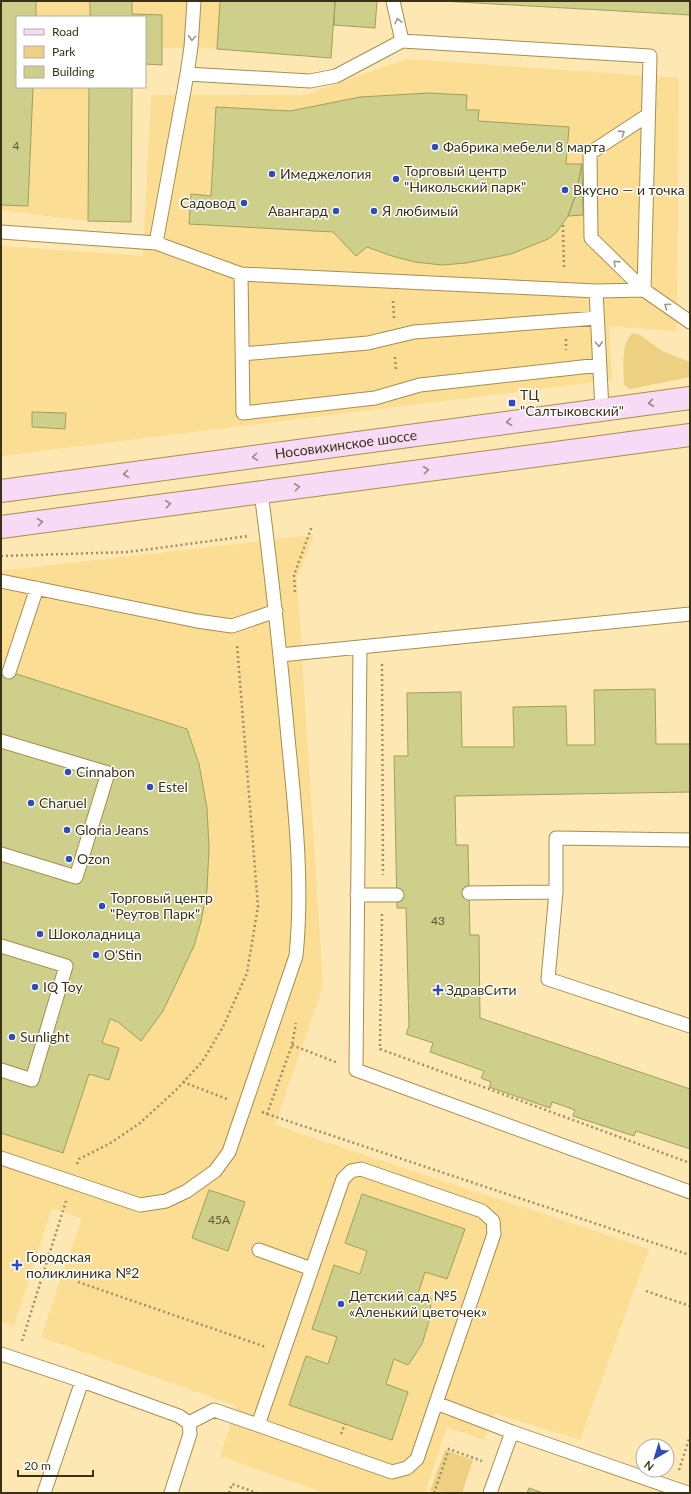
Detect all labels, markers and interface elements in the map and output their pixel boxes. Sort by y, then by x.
legend [16,16,146,88]
one-way arrow [394,18,402,24]
text: Road [52,24,79,39]
one-way arrow [188,35,196,41]
text: Park [52,44,76,59]
text: Building [52,64,95,79]
one-way arrow [618,130,625,137]
house number: 4 [13,138,20,153]
place label: Фабрика мебели 8 марта [443,138,605,155]
marker: Фабрика мебели 8 марта [430,142,440,152]
place label: Торговый центр "Никольский парк" [404,162,526,195]
place label: Имеджелогия [280,165,371,182]
marker: Имеджелогия [267,169,277,179]
marker: Торговый центр "Никольский парк" [391,174,401,184]
place label: Вкусно — и точка [573,181,685,198]
marker: Вкусно — и точка [560,185,570,195]
place label: Садовод [180,194,236,211]
marker: Садовод [239,198,249,208]
place label: Авангард [268,202,328,219]
place label: Я любимый [381,202,458,219]
marker: Авангард [331,206,341,216]
marker: Я любимый [369,206,379,216]
one-way arrow [613,260,621,268]
one-way arrow [664,303,671,311]
one-way arrow [594,341,603,347]
place label: ТЦ "Салтыковский" [520,386,624,419]
marker: ТЦ "Салтыковский" [507,398,517,408]
one-way arrow [648,398,654,407]
one-way arrow [506,417,512,426]
street label: Носовихинское шоссе [274,426,418,462]
one-way arrow [252,452,258,461]
one-way arrow [423,466,429,475]
one-way arrow [123,469,129,478]
one-way arrow [294,483,300,492]
one-way arrow [165,500,172,509]
one-way arrow [37,518,43,527]
place label: Cinnabon [76,763,135,780]
marker: Cinnabon [63,767,73,777]
place label: Estel [158,778,188,795]
marker: Estel [145,782,155,792]
place label: Charuel [39,794,87,811]
marker: Charuel [26,798,36,808]
place label: Gloria Jeans [75,821,149,838]
marker: Gloria Jeans [62,825,72,835]
place label: Ozon [77,850,110,867]
marker: Ozon [64,854,74,864]
place label: Торговый центр "Реутов Парк" [110,889,213,922]
marker: Торговый центр "Реутов Парк" [97,901,107,911]
house number: 43 [431,913,445,928]
place label: Шоколадница [48,925,141,942]
marker: Шоколадница [35,929,45,939]
place label: O'Stin [104,946,142,963]
marker: O'Stin [91,950,101,960]
place label: IQ Toy [43,978,84,995]
place label: ЗдравСити [446,981,517,998]
marker: IQ Toy [30,982,40,992]
marker: ЗдравСити [433,985,443,995]
place label: Sunlight [20,1028,70,1045]
marker: Sunlight [7,1032,17,1042]
house number: 45А [208,1212,231,1227]
place label: Городская поликлиника №2 [26,1248,139,1281]
marker: Городская поликлиника №2 [11,1259,23,1271]
place label: Детский сад №5 «Аленький цветочек» [349,1287,487,1320]
marker: Детский сад №5 «Аленький цветочек» [336,1299,346,1309]
north arrow [635,1438,675,1478]
scale bar [18,1452,93,1478]
text: 20 m [24,1458,51,1473]
text: N [641,1459,656,1474]

